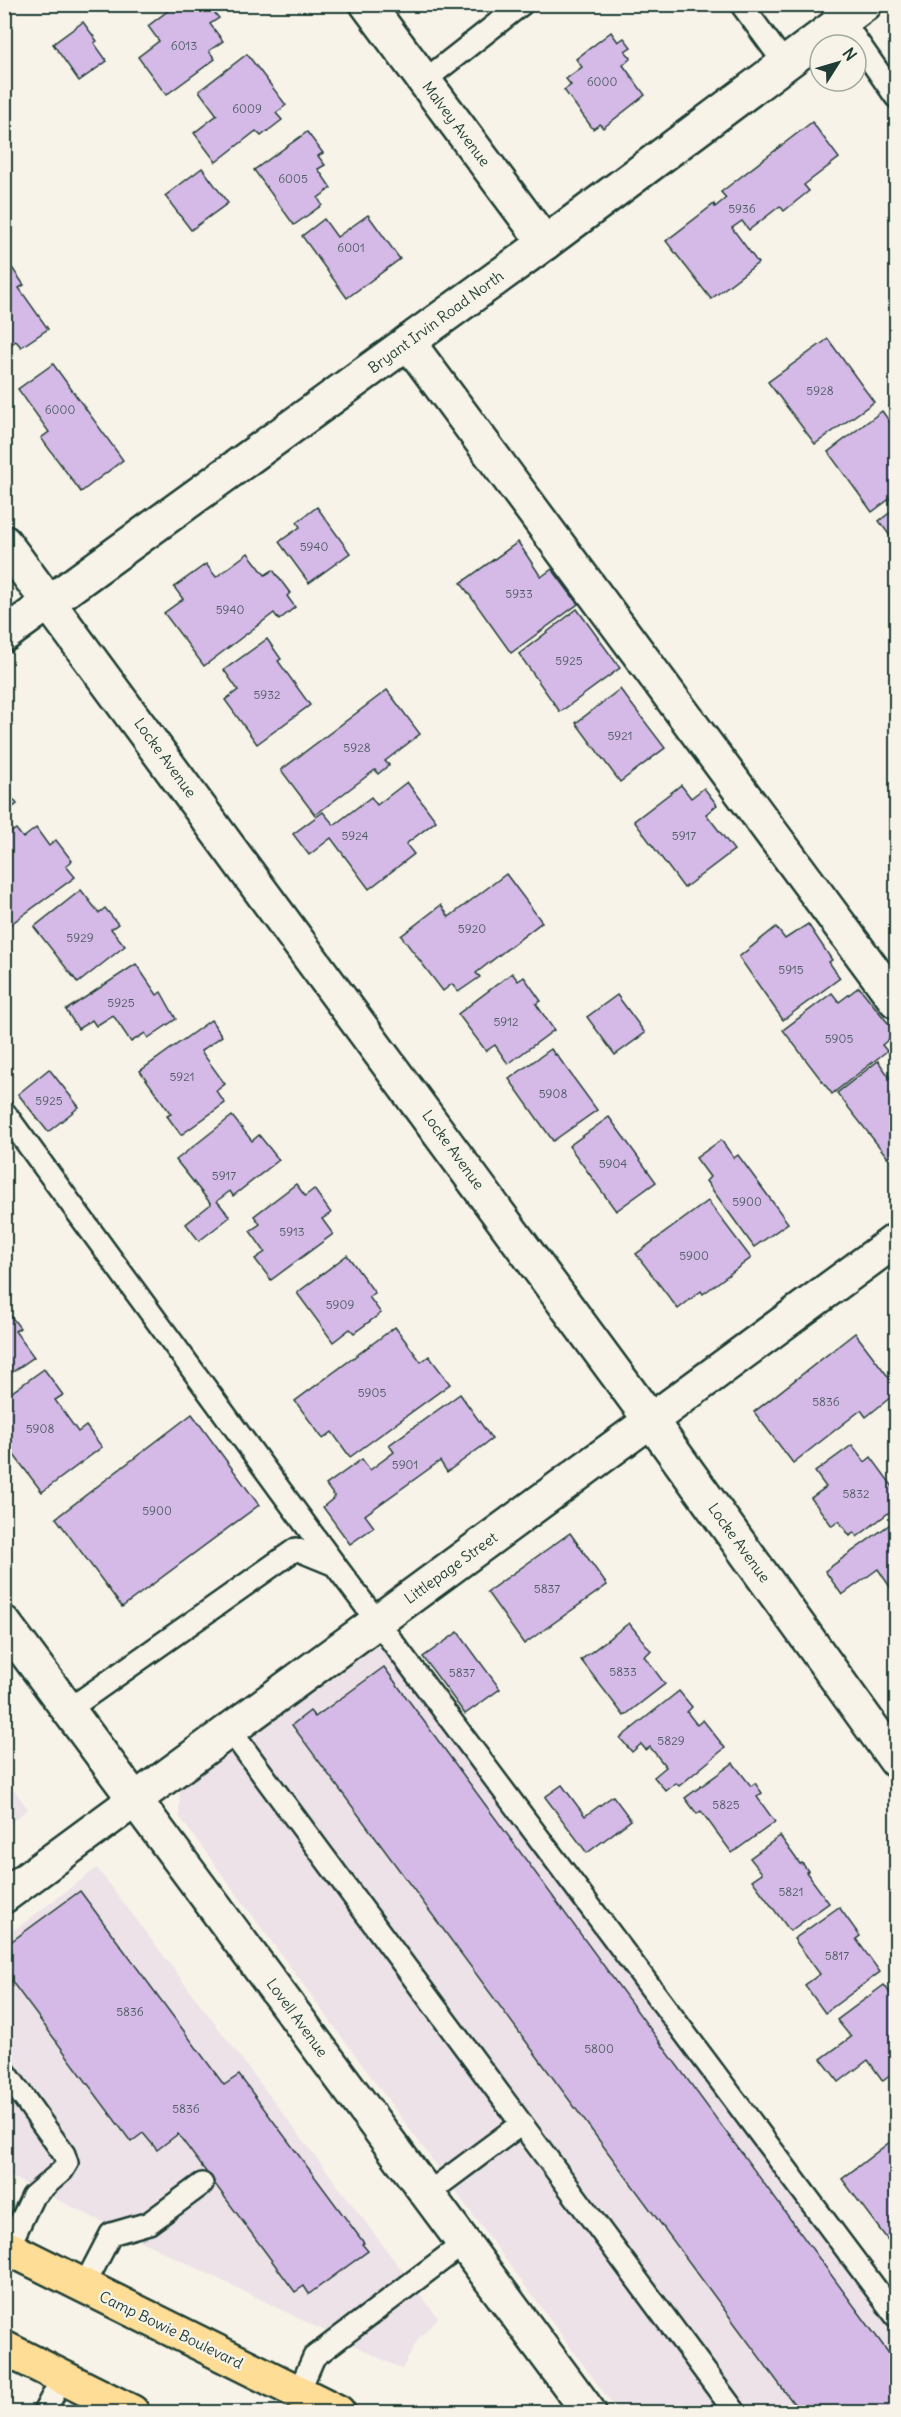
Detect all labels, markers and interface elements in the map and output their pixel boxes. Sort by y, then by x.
north arrow [808,33,868,93]
house number: 6013 [171,38,197,53]
text: N [839,44,861,64]
house number: 6000 [587,74,617,89]
street label: Malvey Avenue [418,77,495,170]
house number: 6009 [232,101,262,116]
house number: 6005 [278,171,308,186]
house number: 5936 [728,201,756,216]
house number: 6001 [337,240,365,255]
street label: Bryant Irvin Road North [364,266,507,377]
house number: 5928 [806,383,834,398]
house number: 6000 [45,402,75,417]
house number: 5940 [300,539,328,554]
house number: 5933 [505,586,533,601]
house number: 5940 [216,602,244,617]
house number: 5925 [555,653,583,668]
house number: 5932 [253,687,281,702]
street label: Locke Avenue [130,714,201,801]
house number: 5921 [607,728,633,743]
house number: 5928 [343,740,371,755]
house number: 5924 [341,828,369,843]
house number: 5917 [672,828,696,843]
house number: 5920 [458,921,486,936]
house number: 5929 [66,930,94,945]
house number: 5915 [778,962,804,977]
house number: 5925 [107,995,135,1010]
house number: 5912 [493,1014,519,1029]
house number: 5905 [825,1031,853,1046]
house number: 5921 [169,1069,195,1084]
house number: 5908 [539,1086,567,1101]
house number: 5925 [35,1093,63,1108]
street label: Locke Avenue [418,1106,489,1193]
house number: 5904 [599,1156,627,1171]
house number: 5917 [212,1168,236,1183]
house number: 5900 [732,1194,762,1209]
house number: 5913 [279,1224,305,1239]
house number: 5900 [679,1248,709,1263]
house number: 5909 [326,1297,354,1312]
house number: 5905 [358,1385,386,1400]
house number: 5836 [812,1394,840,1409]
house number: 5908 [26,1421,54,1436]
house number: 5901 [392,1457,418,1472]
house number: 5832 [842,1486,870,1501]
street label: Locke Avenue [704,1499,775,1586]
house number: 5900 [142,1503,172,1518]
street label: Littlepage Street [401,1528,501,1608]
house number: 5837 [534,1581,560,1596]
house number: 5833 [609,1664,637,1679]
house number: 5837 [449,1665,475,1680]
house number: 5829 [657,1733,685,1748]
house number: 5825 [712,1797,740,1812]
house number: 5821 [778,1884,804,1899]
house number: 5817 [825,1948,849,1963]
street label: Lovell Avenue [263,1975,332,2061]
house number: 5836 [116,2004,144,2019]
house number: 5800 [584,2041,614,2056]
house number: 5836 [172,2101,200,2116]
street label: Camp Bowie Boulevard [96,2286,246,2373]

